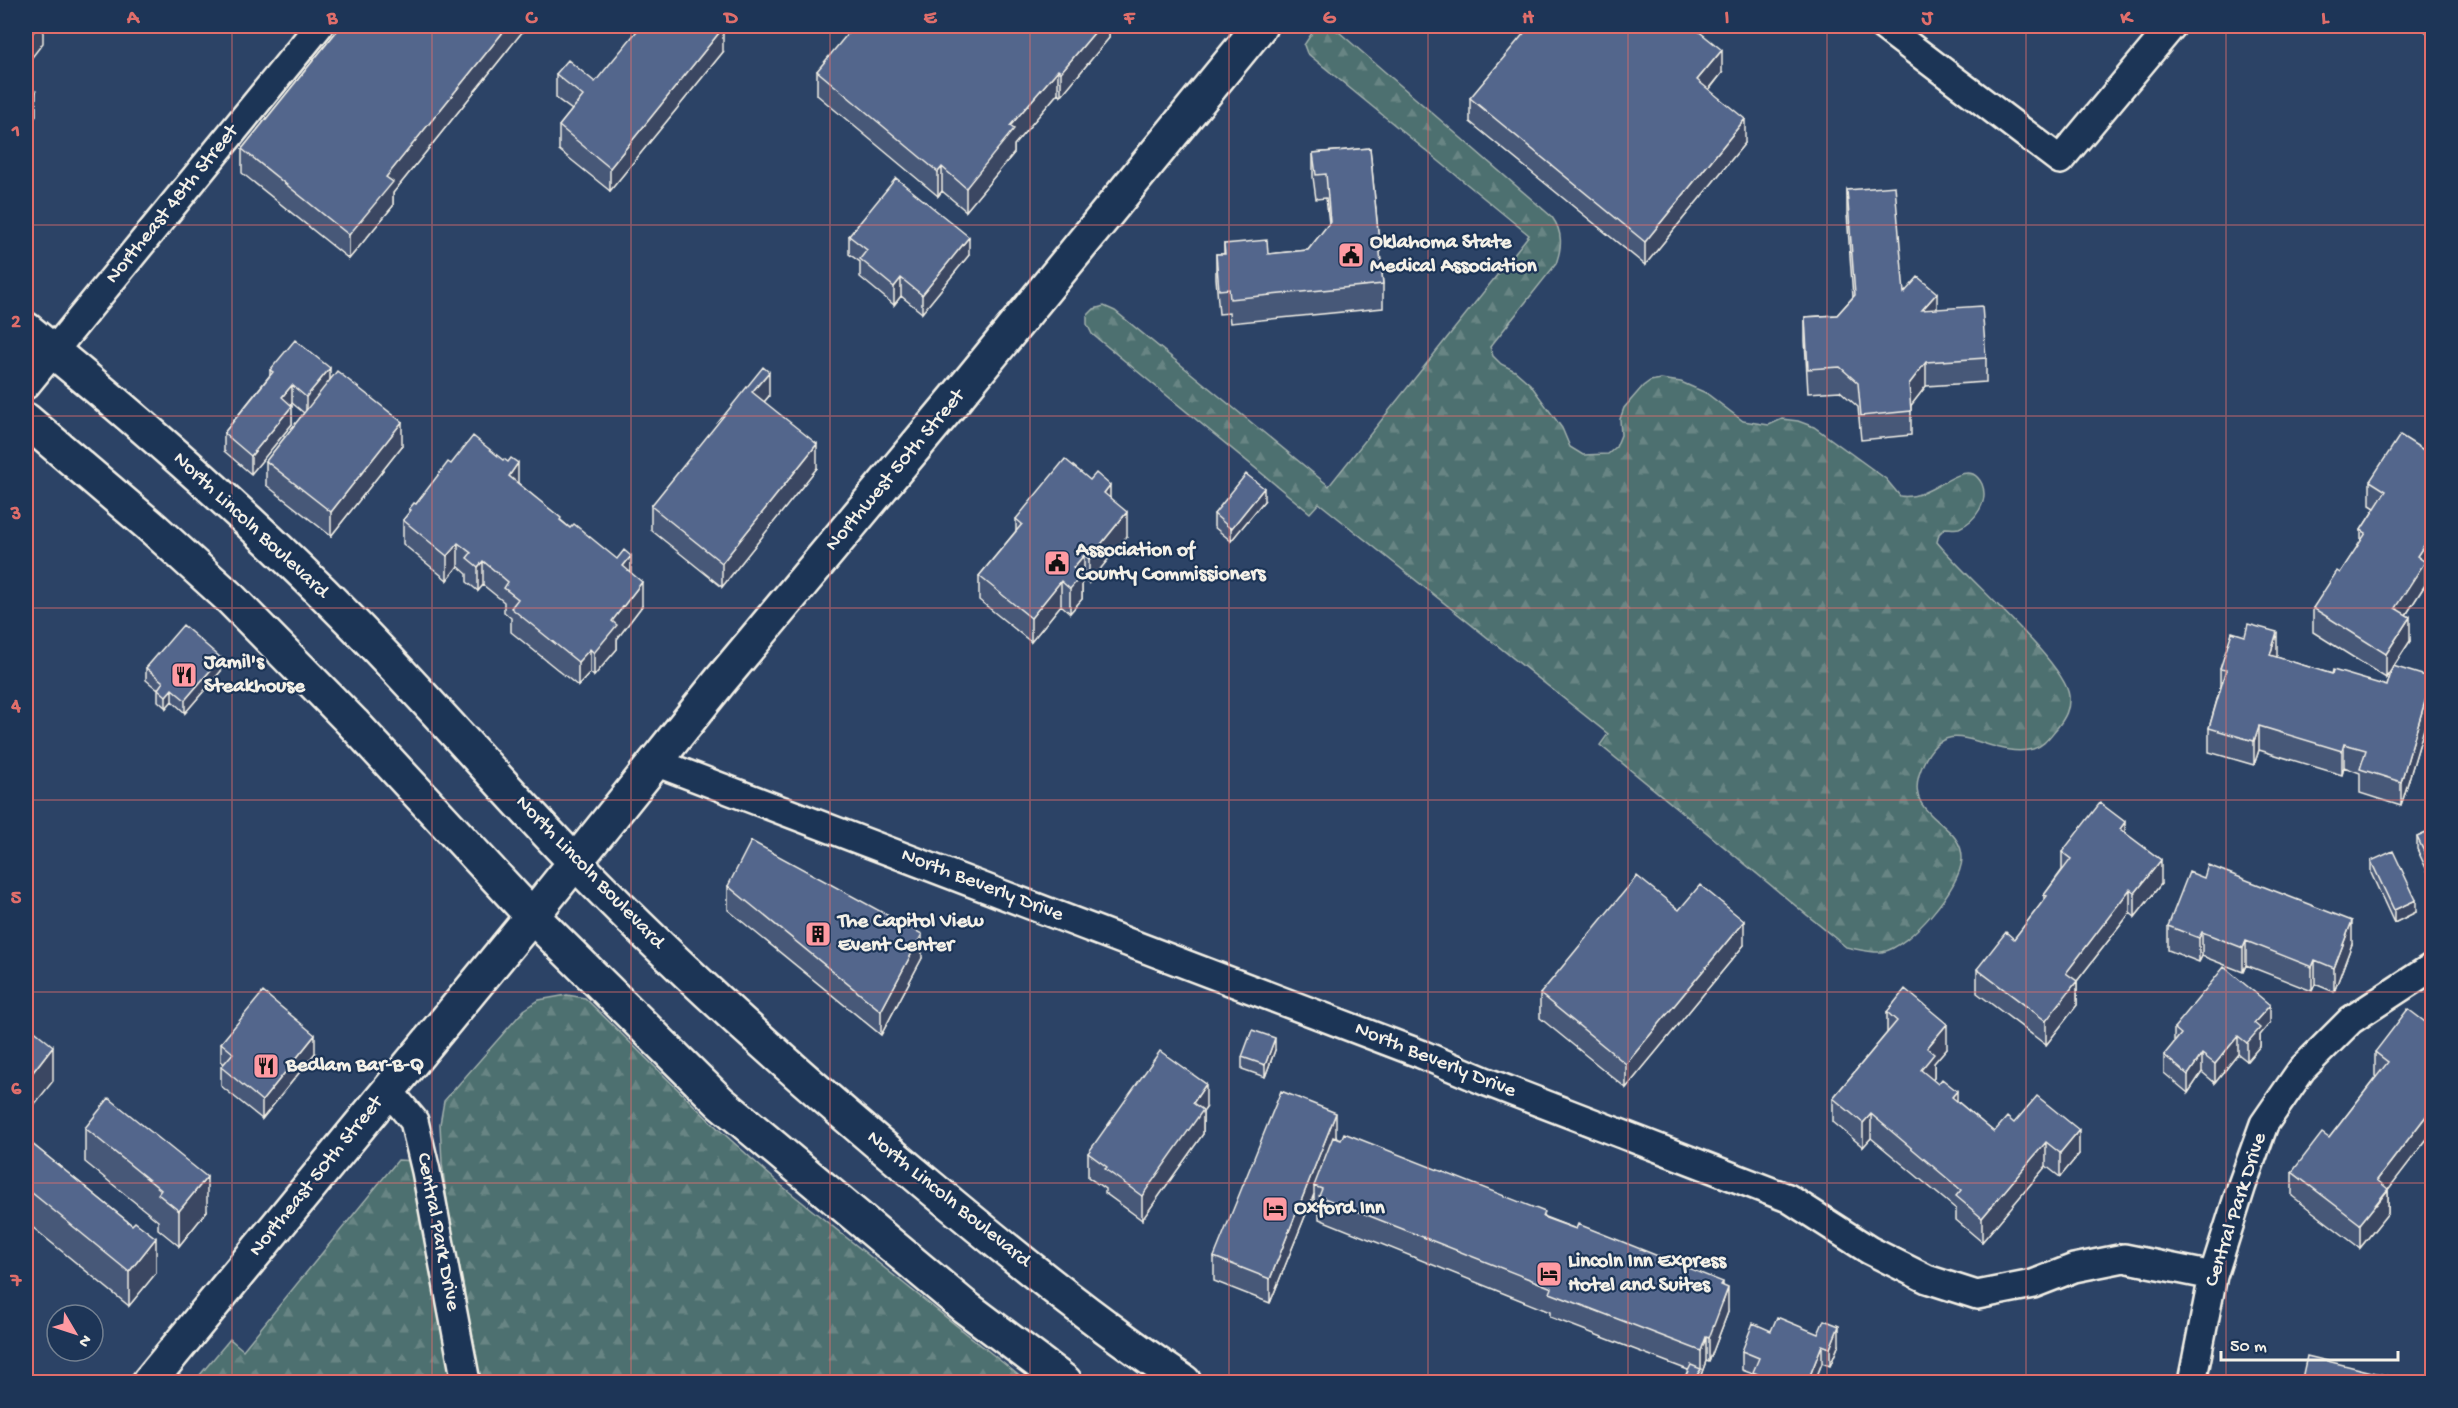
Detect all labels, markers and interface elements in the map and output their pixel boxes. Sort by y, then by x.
text: A [126,8,141,31]
text: B [326,8,338,31]
text: C [525,8,539,31]
text: D [722,8,738,31]
text: E [924,8,938,31]
text: F [1123,8,1136,31]
text: G [1323,8,1337,31]
text: H [1522,8,1534,31]
text: I [1725,8,1730,31]
text: J [1921,8,1934,31]
text: K [2119,8,2134,31]
text: L [2321,8,2330,31]
street label: Northeast 48th Street [101,118,247,290]
text: 1 [11,121,20,144]
place label: Oklahoma State Medical Association [1370,231,1538,280]
public building icon: Oklahoma State Medical Association [1336,240,1366,270]
text: 2 [11,312,21,335]
street label: Northwest 50th Street [821,383,973,557]
street label: North Lincoln Boulevard [167,447,334,606]
text: 3 [10,504,21,527]
place label: Association of County Commissioners [1075,539,1267,588]
public building icon: Association of County Commissioners [1042,548,1072,578]
place label: Jamil's Steakhouse [203,651,306,700]
restaurant icon: Jamil's Steakhouse [169,660,199,690]
text: 4 [10,696,21,719]
street label: North Lincoln Boulevard [509,791,670,956]
street label: North Beverly Drive [897,844,1068,929]
text: 5 [11,888,22,911]
place label: The Capitol View Event Center [836,910,984,959]
building icon: The Capitol View Event Center [803,919,833,949]
street label: North Beverly Drive [1351,1017,1520,1105]
restaurant icon: Bedlam Bar-B-Q [251,1051,281,1081]
place label: Bedlam Bar-B-Q [285,1054,424,1079]
text: 6 [11,1079,22,1102]
street label: Northeast 50th Street [245,1090,391,1262]
street label: North Lincoln Boulevard [861,1126,1037,1275]
street label: Central Park Drive [2200,1129,2274,1290]
street label: Central Park Drive [409,1151,465,1314]
hotel icon: Oxford Inn [1260,1194,1290,1224]
place label: Oxford Inn [1294,1197,1386,1222]
place label: Lincoln Inn Express Hotel and Suites [1568,1250,1727,1299]
hotel icon: Lincoln Inn Express Hotel and Suites [1534,1259,1564,1289]
text: 7 [10,1271,23,1294]
north arrow [45,1303,105,1363]
scale bar [2221,1324,2398,1362]
text: N [73,1330,95,1351]
text: 50 m [2230,1337,2267,1358]

